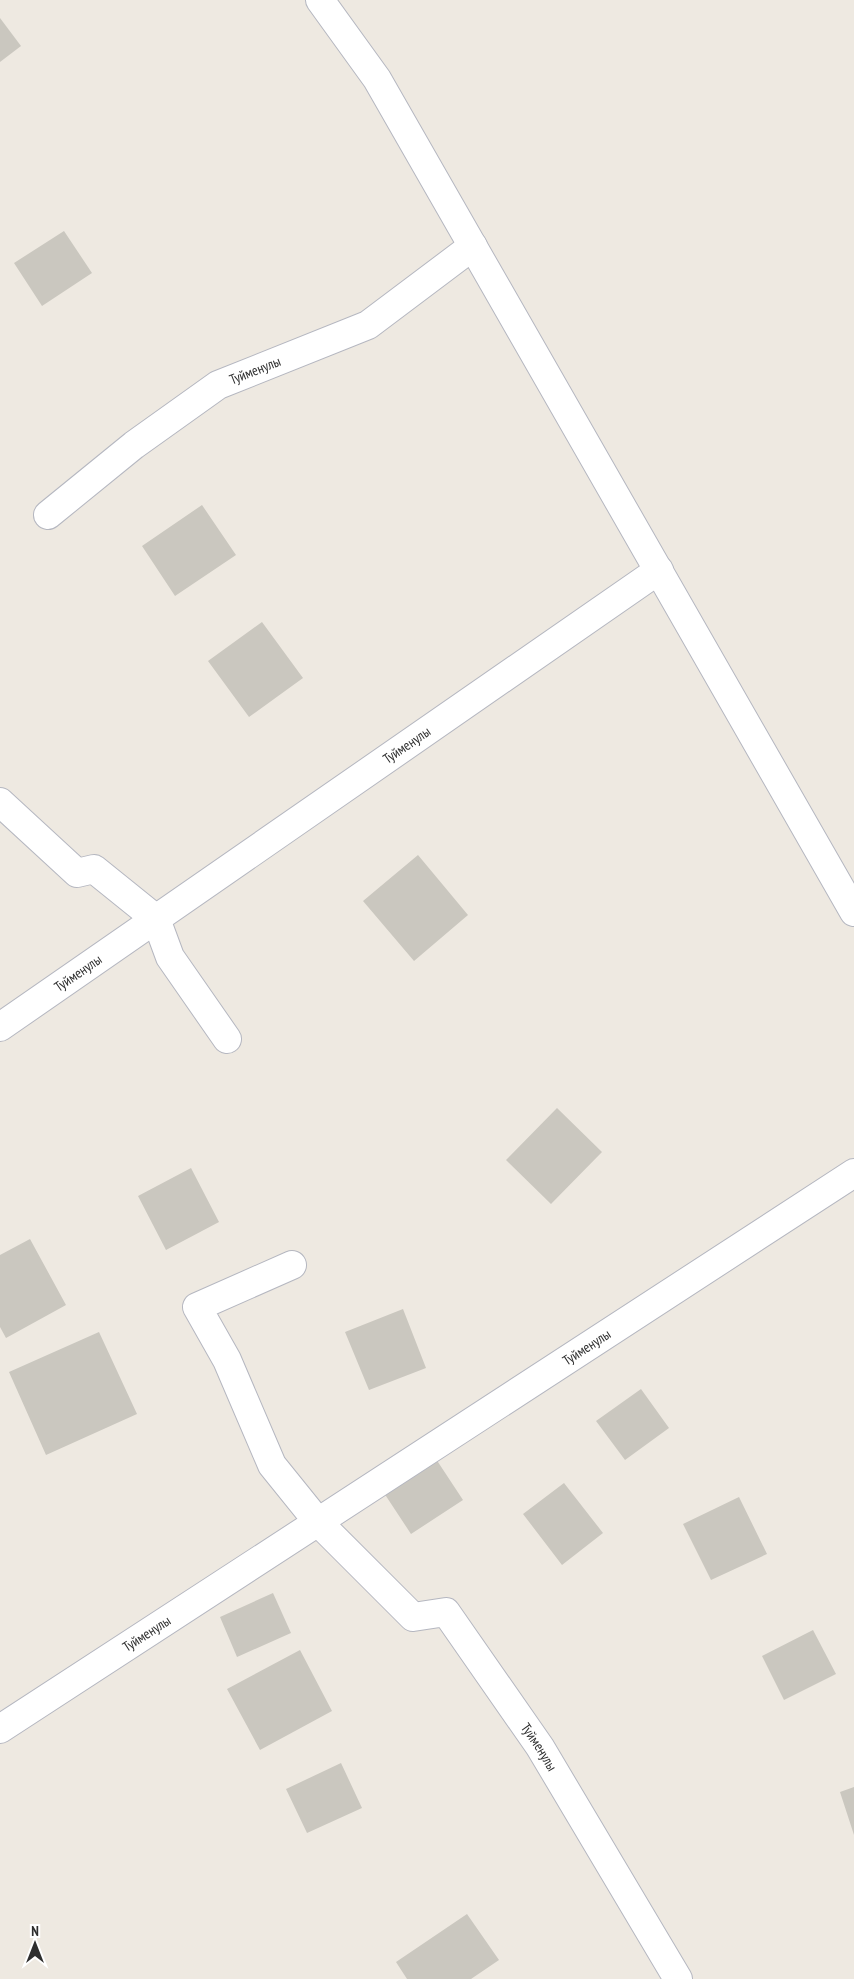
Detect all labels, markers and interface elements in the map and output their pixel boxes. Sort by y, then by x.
street label: Туйменулы [227,352,283,389]
street label: Туйменулы [380,722,434,768]
street label: Туйменулы [51,950,105,996]
street label: Туйменулы [559,1325,614,1369]
street label: Туйменулы [119,1611,174,1656]
street label: Туйменулы [517,1719,561,1774]
north arrow [10,1919,60,1969]
text: N [31,1922,39,1940]

